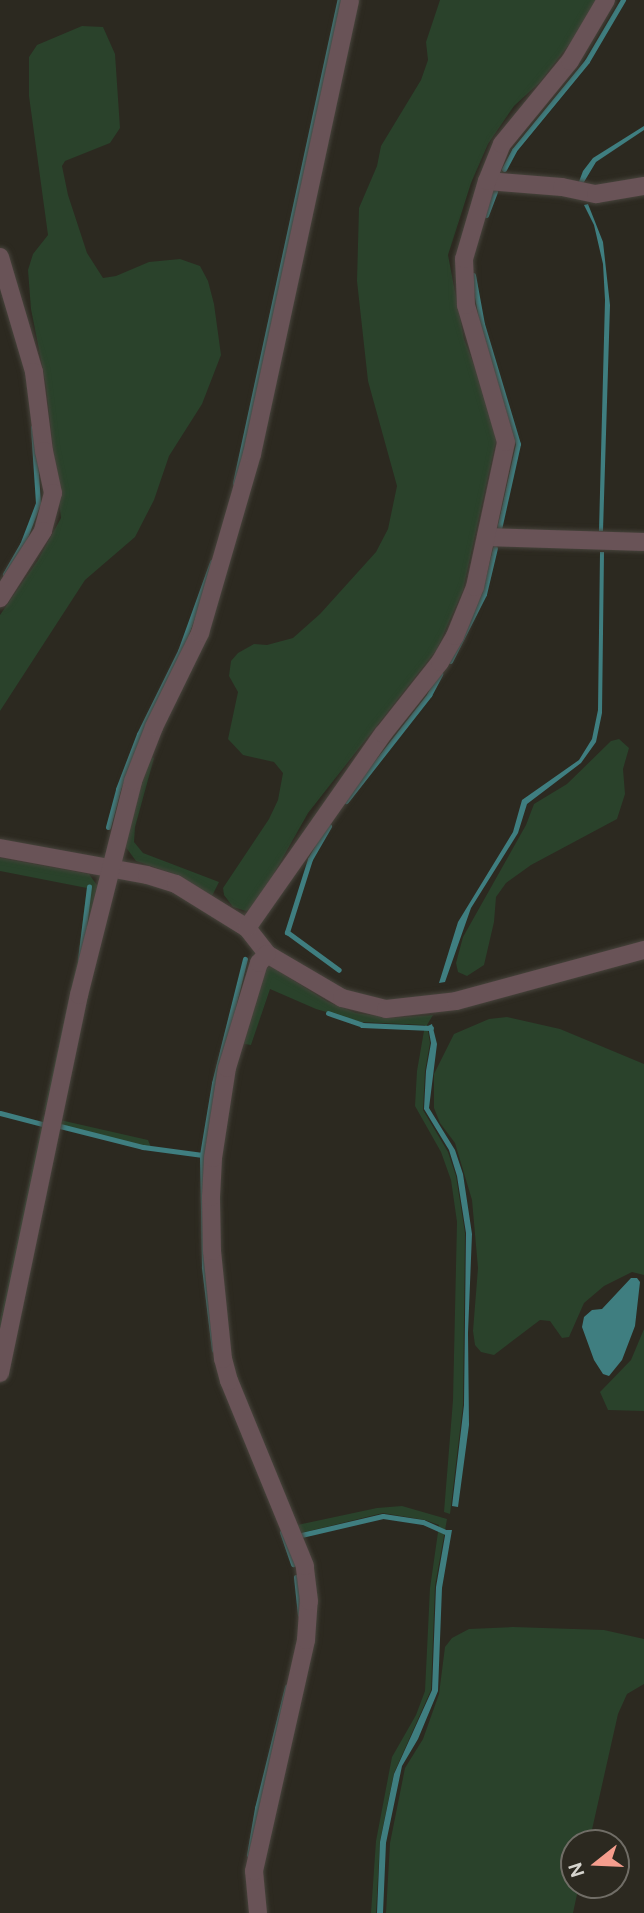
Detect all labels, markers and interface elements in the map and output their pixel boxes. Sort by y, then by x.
north arrow [560,1829,630,1899]
text: N [562,1860,590,1880]

